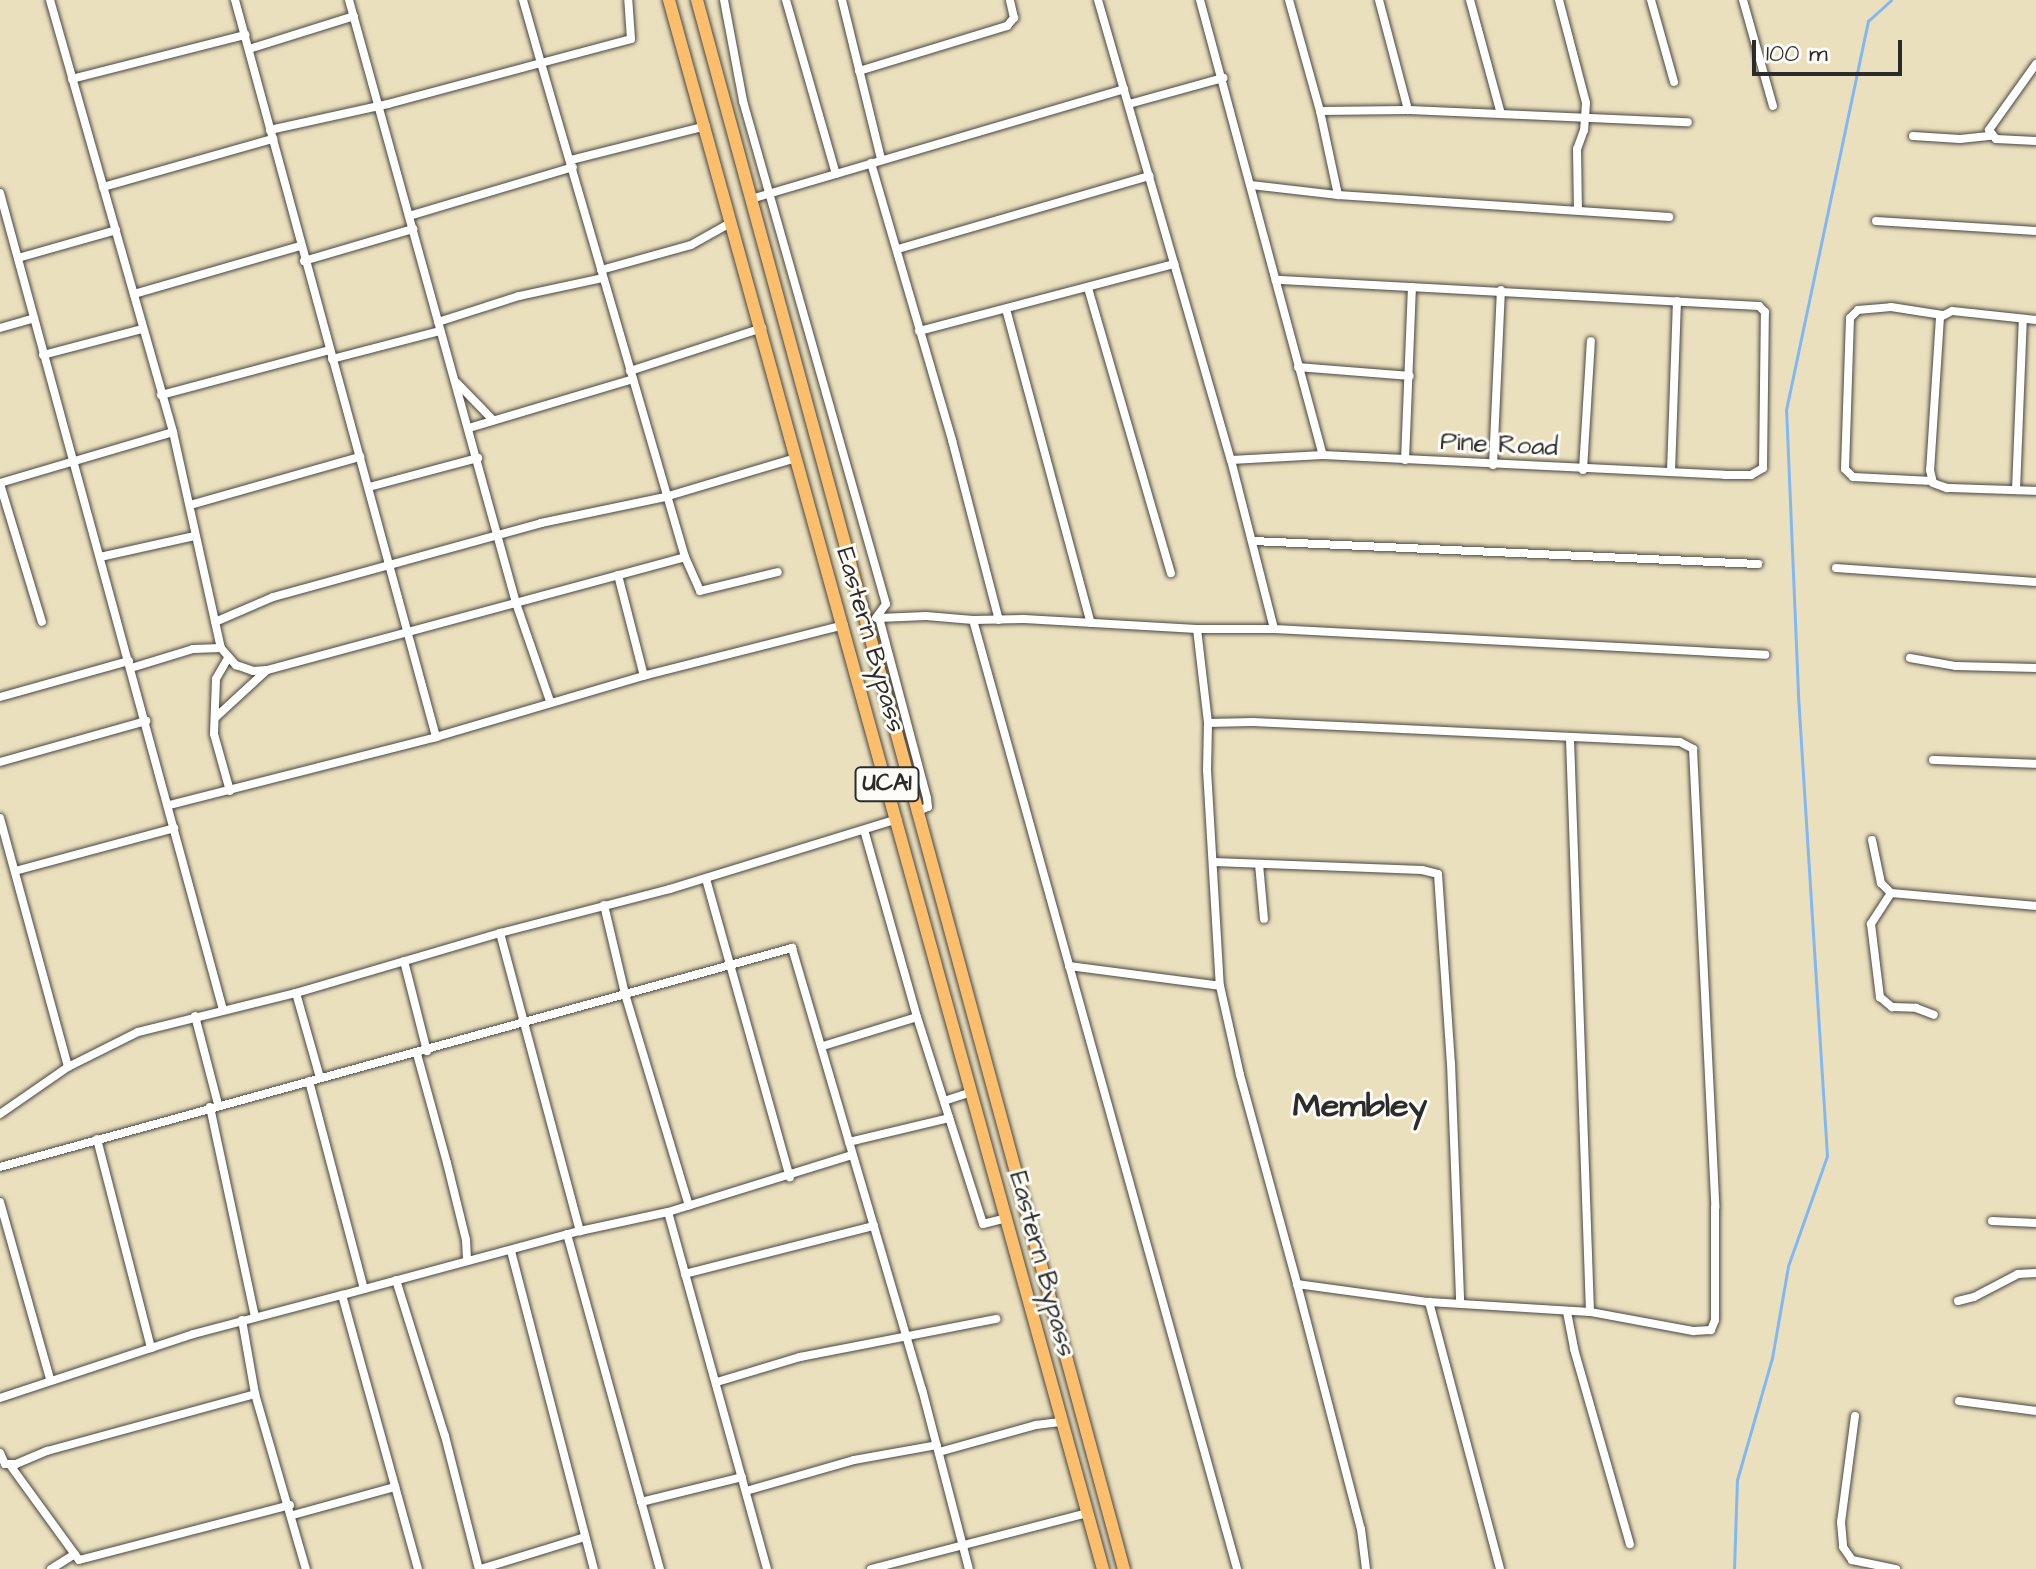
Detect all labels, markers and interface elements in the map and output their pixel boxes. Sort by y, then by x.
scale bar [1756,24,1906,74]
text: 100 m [1766,37,1828,71]
street label: Pine Road [1439,426,1559,464]
street label: Eastern Bypass [829,544,911,736]
road number: UCA1 [853,764,921,804]
district label: Membley [1293,1087,1427,1127]
street label: Eastern Bypass [1002,1168,1082,1360]

